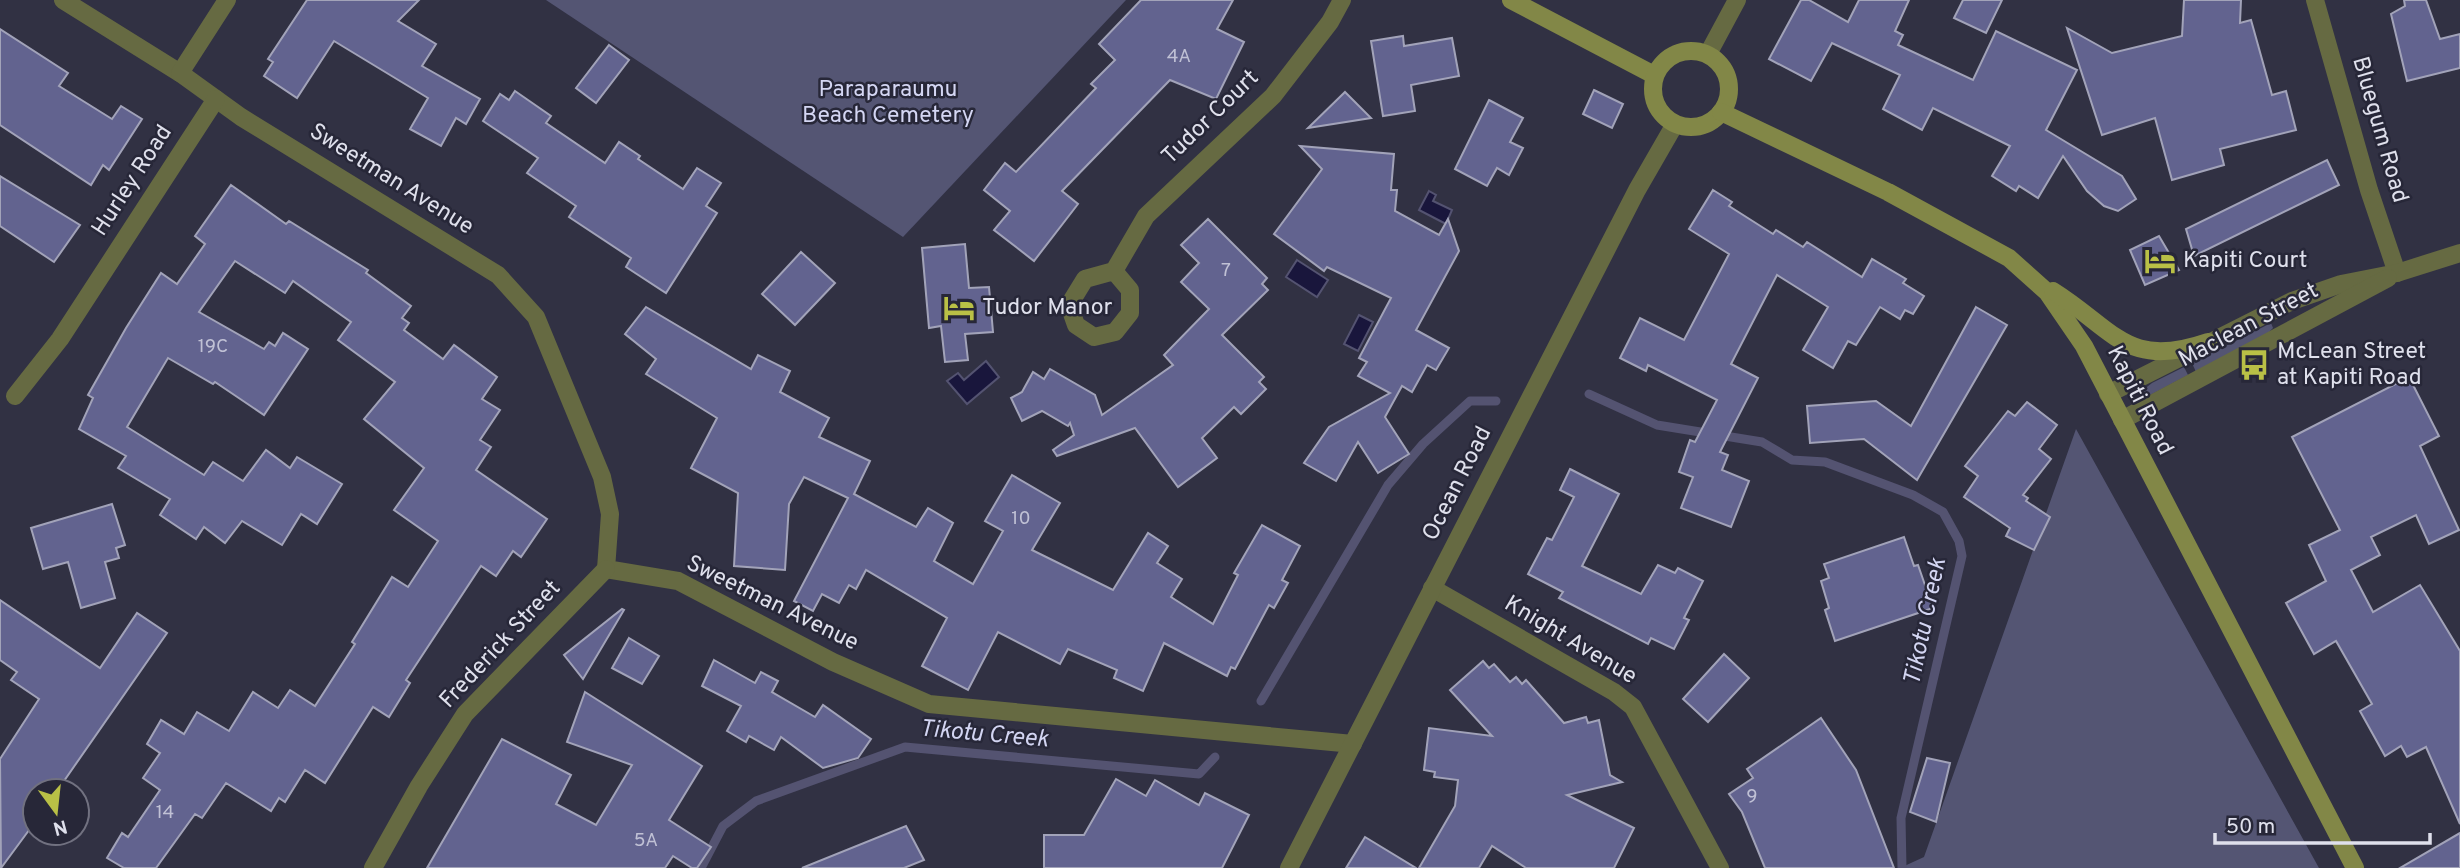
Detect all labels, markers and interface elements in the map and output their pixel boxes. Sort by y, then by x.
house number: 4A [1167,45,1191,69]
street label: Bluegum Road [2344,53,2414,207]
street label: Tudor Court [1156,64,1266,172]
park label: Paraparaumu Beach Cemetery [802,76,974,131]
street label: Sweetman Avenue [304,118,478,242]
street label: Hurley Road [86,120,180,242]
hotel icon: Kapiti Court [2143,244,2177,278]
place label: Kapiti Court [2183,247,2307,276]
house number: 7 [1221,259,1231,283]
street label: Maclean Street [2174,277,2324,375]
hotel icon: Tudor Manor [942,291,976,325]
place label: Tudor Manor [982,294,1113,323]
house number: 19C [198,335,228,359]
place label: McLean Street at Kapiti Road [2277,338,2426,393]
street label: Kapiti Road [2099,341,2179,461]
bus stop icon: McLean Street at Kapiti Road [2237,348,2271,382]
street label: Ocean Road [1417,422,1499,546]
house number: 10 [1011,507,1031,531]
street label: Sweetman Avenue [681,550,863,658]
water label: Tikotu Creek [1898,555,1954,688]
street label: Frederick Street [434,575,568,715]
street label: Knight Avenue [1498,590,1642,692]
water label: Tikotu Creek [918,714,1051,756]
north arrow [21,777,91,847]
house number: 9 [1746,785,1758,809]
house number: 14 [156,801,174,825]
scale bar [2215,802,2430,846]
text: N [50,813,70,840]
text: 50 m [2226,814,2275,841]
house number: 5A [634,829,658,853]

